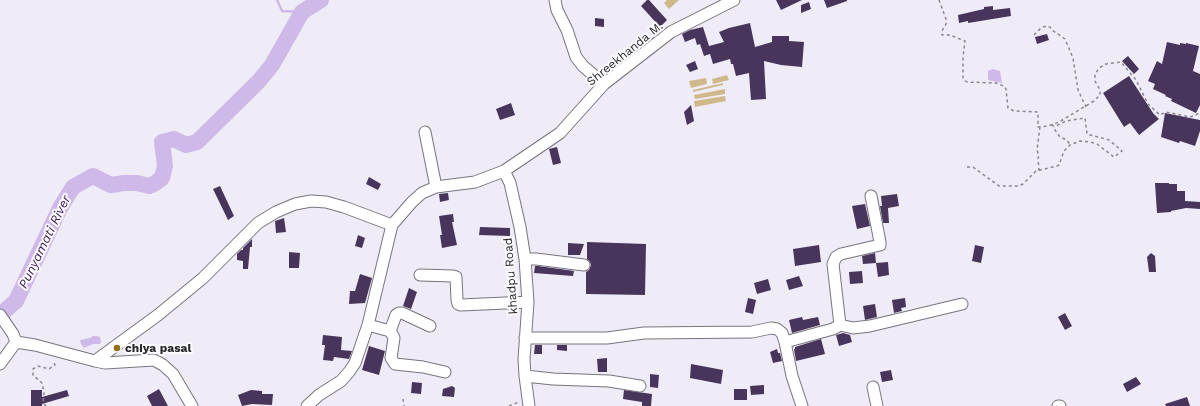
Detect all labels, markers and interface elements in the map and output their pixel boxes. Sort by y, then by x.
street label: Shreekhanda M. [584,19,666,89]
water label: Punyamati River [16,193,74,291]
street label: khadpu Road [501,237,521,315]
place label: chiya pasal [125,341,191,355]
marker: chiya pasal [112,343,122,353]

